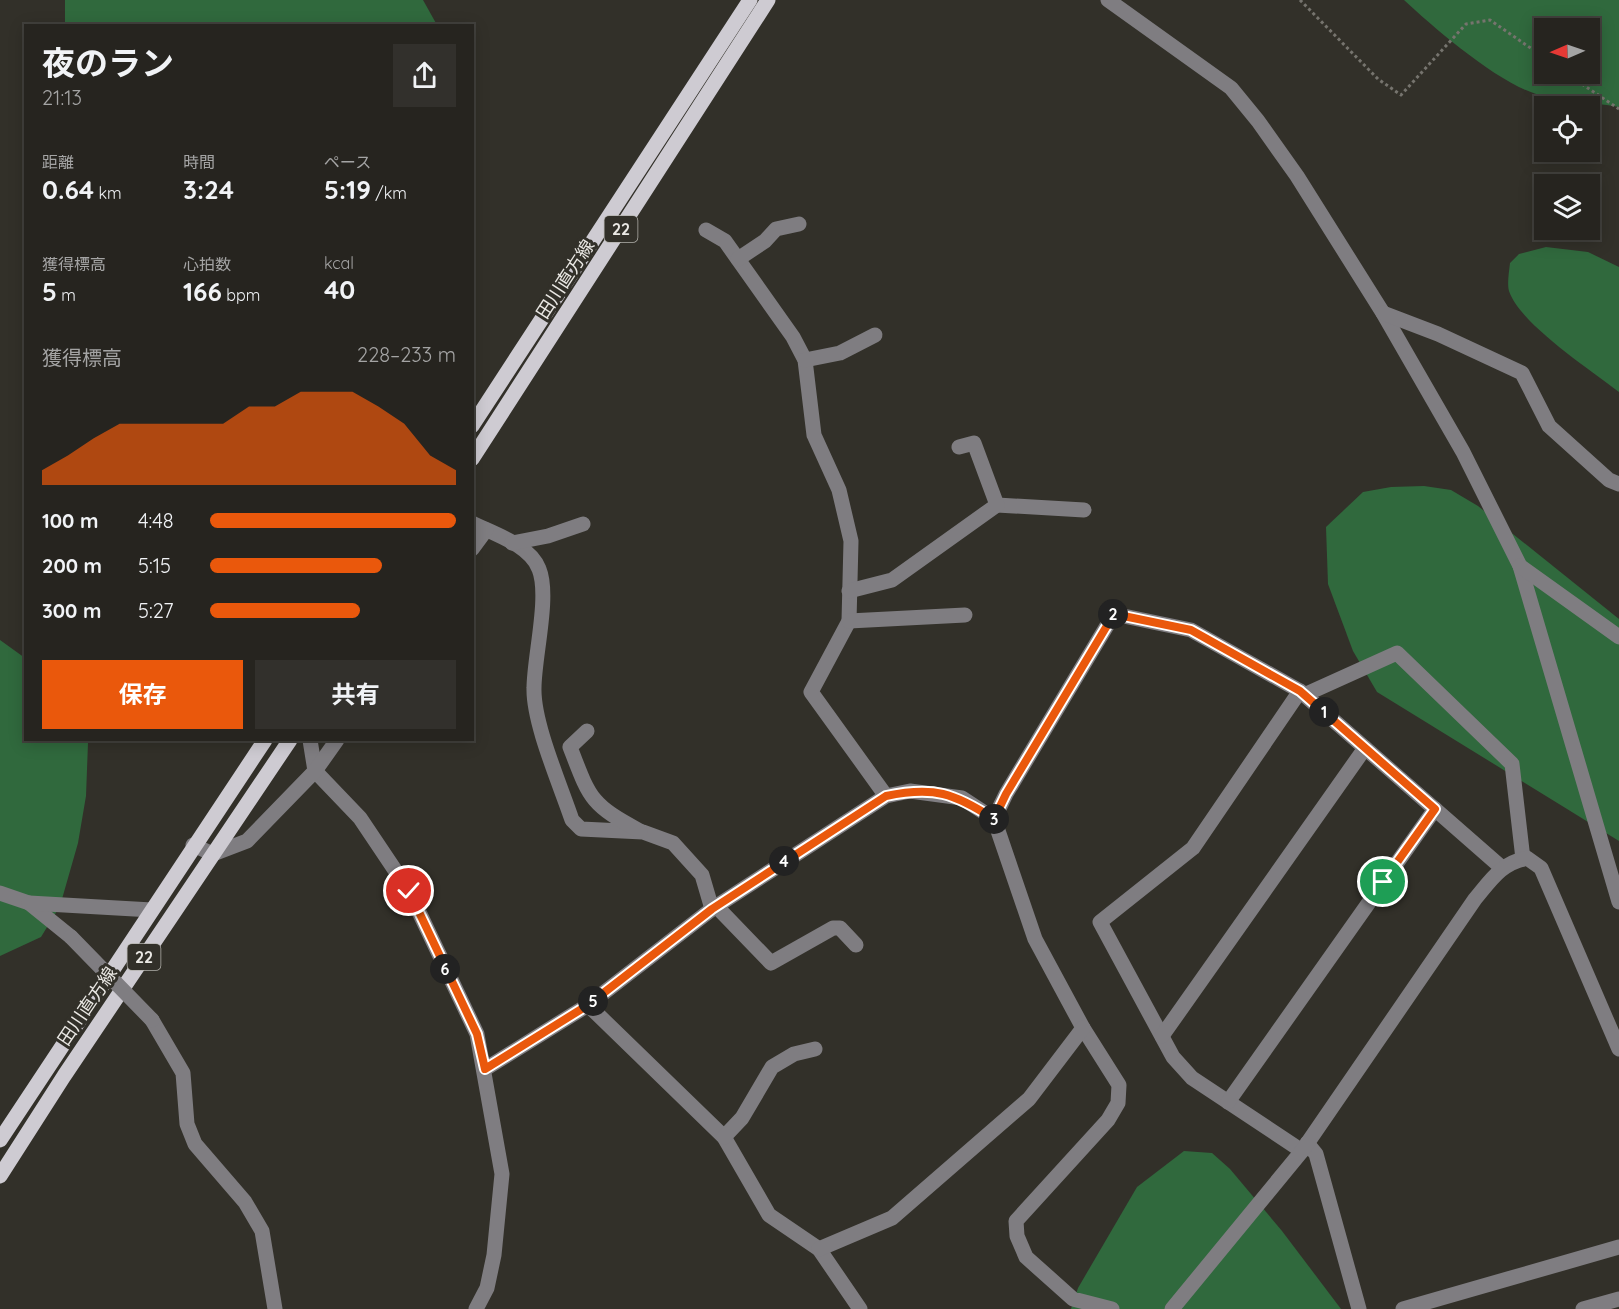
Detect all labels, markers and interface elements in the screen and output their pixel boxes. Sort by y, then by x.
north arrow [1534,18,1600,84]
map controls [1534,18,1600,240]
text: 夜のラン [42,42,174,83]
button: share [393,44,456,107]
text: 21:13 [42,85,82,110]
button: locate [1534,96,1600,162]
text: 距離 [42,152,74,172]
text: 時間 [183,152,215,172]
text: ペース [324,152,371,172]
text: 0.64 [42,173,94,206]
text: 3:24 [183,173,234,206]
text: 5:19 [324,173,371,206]
button: layers [1534,174,1600,240]
text: km [94,183,122,203]
text: /km [371,183,407,203]
road number: 22 [604,216,638,242]
street label: 田川直方線 [531,235,599,323]
text: kcal [324,253,354,273]
text: 獲得標高 [42,254,106,274]
text: 心拍数 [183,254,231,274]
text: 40 [324,273,355,306]
text: 5 [42,275,57,308]
text: 166 [183,275,222,308]
text: m [57,285,76,305]
text: bpm [222,285,260,305]
text: 228–233 m [357,342,456,367]
text: 獲得標高 [42,345,122,370]
text: 100 m [42,508,98,533]
text: 4:48 [138,508,174,533]
text: 200 m [42,553,102,578]
text: 5:15 [138,553,171,578]
text: 300 m [42,598,101,623]
text: 5:27 [138,598,174,623]
pin: 2 [1098,599,1128,629]
text: 2 [1108,604,1118,624]
button: 保存 [42,660,243,729]
button: 共有 [255,660,456,729]
pin: 1 [1309,697,1339,727]
text: 1 [1321,702,1327,722]
pin: 3 [979,804,1009,834]
text: 3 [990,809,998,829]
pin: 4 [769,846,799,876]
text: 4 [779,851,789,871]
pin [1357,856,1408,907]
pin [383,865,434,916]
icon: arrive [1366,865,1399,898]
icon: check [392,874,425,907]
road number: 22 [128,944,160,970]
pin: 6 [430,954,460,984]
text: 6 [441,959,449,979]
street label: 田川直方線 [52,962,122,1050]
pin: 5 [578,986,608,1016]
text: 5 [588,991,598,1011]

